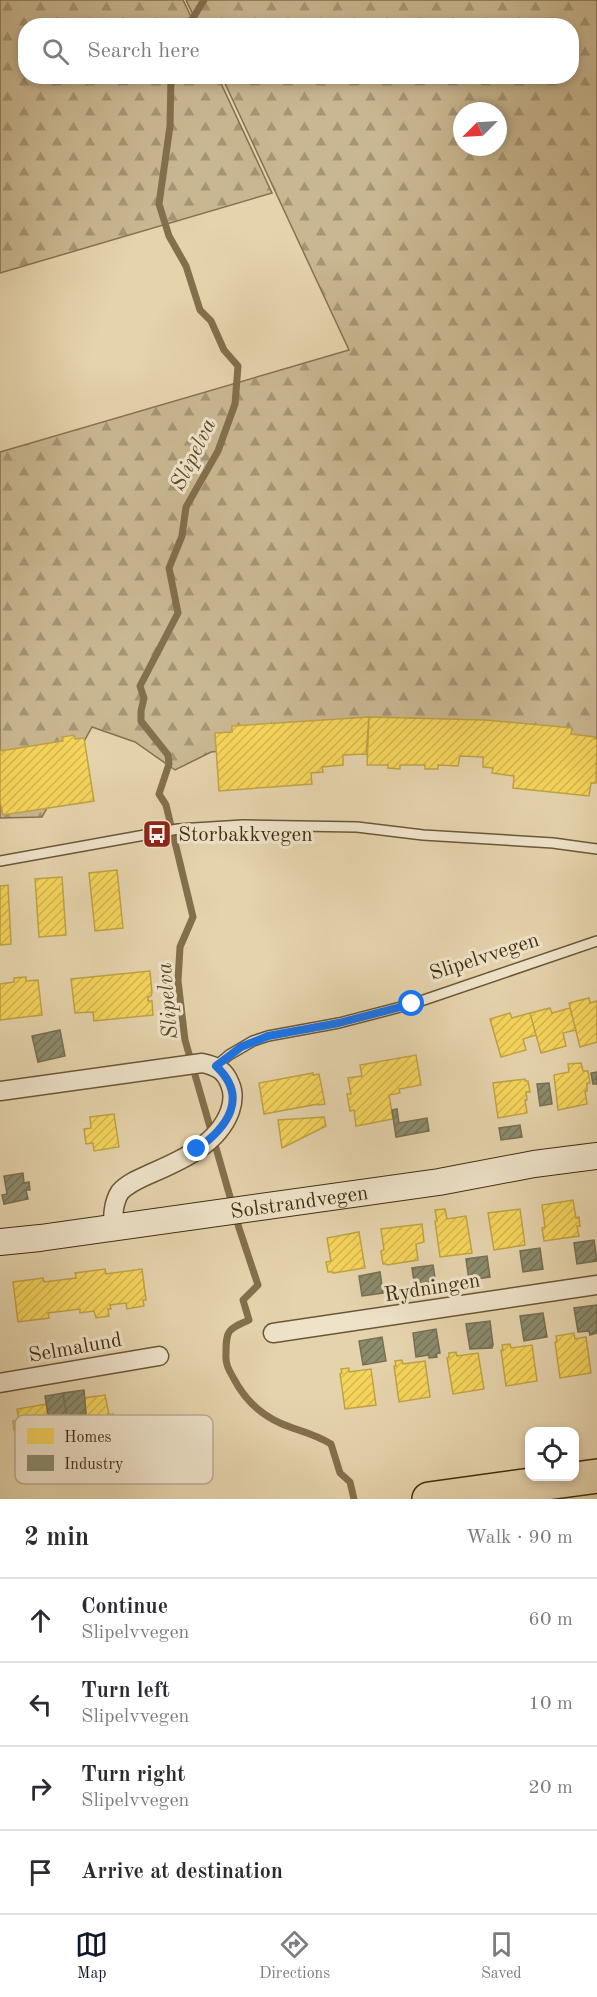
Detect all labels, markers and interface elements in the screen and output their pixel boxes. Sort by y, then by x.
search box [18,18,579,84]
icon: search [39,35,72,68]
text: Search here [87,40,200,62]
north arrow [453,102,507,156]
water label: Slipelva [167,415,221,494]
bus stop icon: Storbakkvegen [141,818,173,850]
place label: Storbakkvegen [178,825,312,846]
street label: Slipelvvegen [427,930,542,985]
water label: Slipelva [154,961,182,1040]
route start [398,990,424,1016]
route end [183,1135,209,1161]
street label: Solstrandvegen [229,1183,370,1223]
street label: Rydningen [383,1271,482,1306]
street label: Selmalund [27,1330,124,1367]
legend [15,1415,213,1484]
map controls [525,1427,579,1481]
button: locate [525,1427,579,1481]
text: Homes [64,1430,112,1446]
text: Industry [64,1457,124,1473]
text: 2 min [24,1525,89,1551]
text: Walk · 90 m [466,1528,573,1548]
text: Continue [81,1596,168,1618]
icon: ahead [24,1604,57,1637]
text: 60 m [528,1610,573,1630]
text: Slipelvvegen [81,1623,189,1643]
text: Turn left [81,1680,170,1702]
icon: left [24,1688,57,1721]
text: 10 m [528,1694,573,1714]
text: Slipelvvegen [81,1707,189,1727]
text: Turn right [81,1764,185,1786]
icon: right [24,1772,57,1805]
text: 20 m [528,1778,573,1798]
text: Slipelvvegen [81,1791,189,1811]
icon: arrive [24,1856,57,1889]
text: Arrive at destination [81,1861,283,1883]
tab: Map [75,1928,108,1984]
tab: Directions [259,1928,330,1984]
tab: Saved [481,1928,522,1984]

